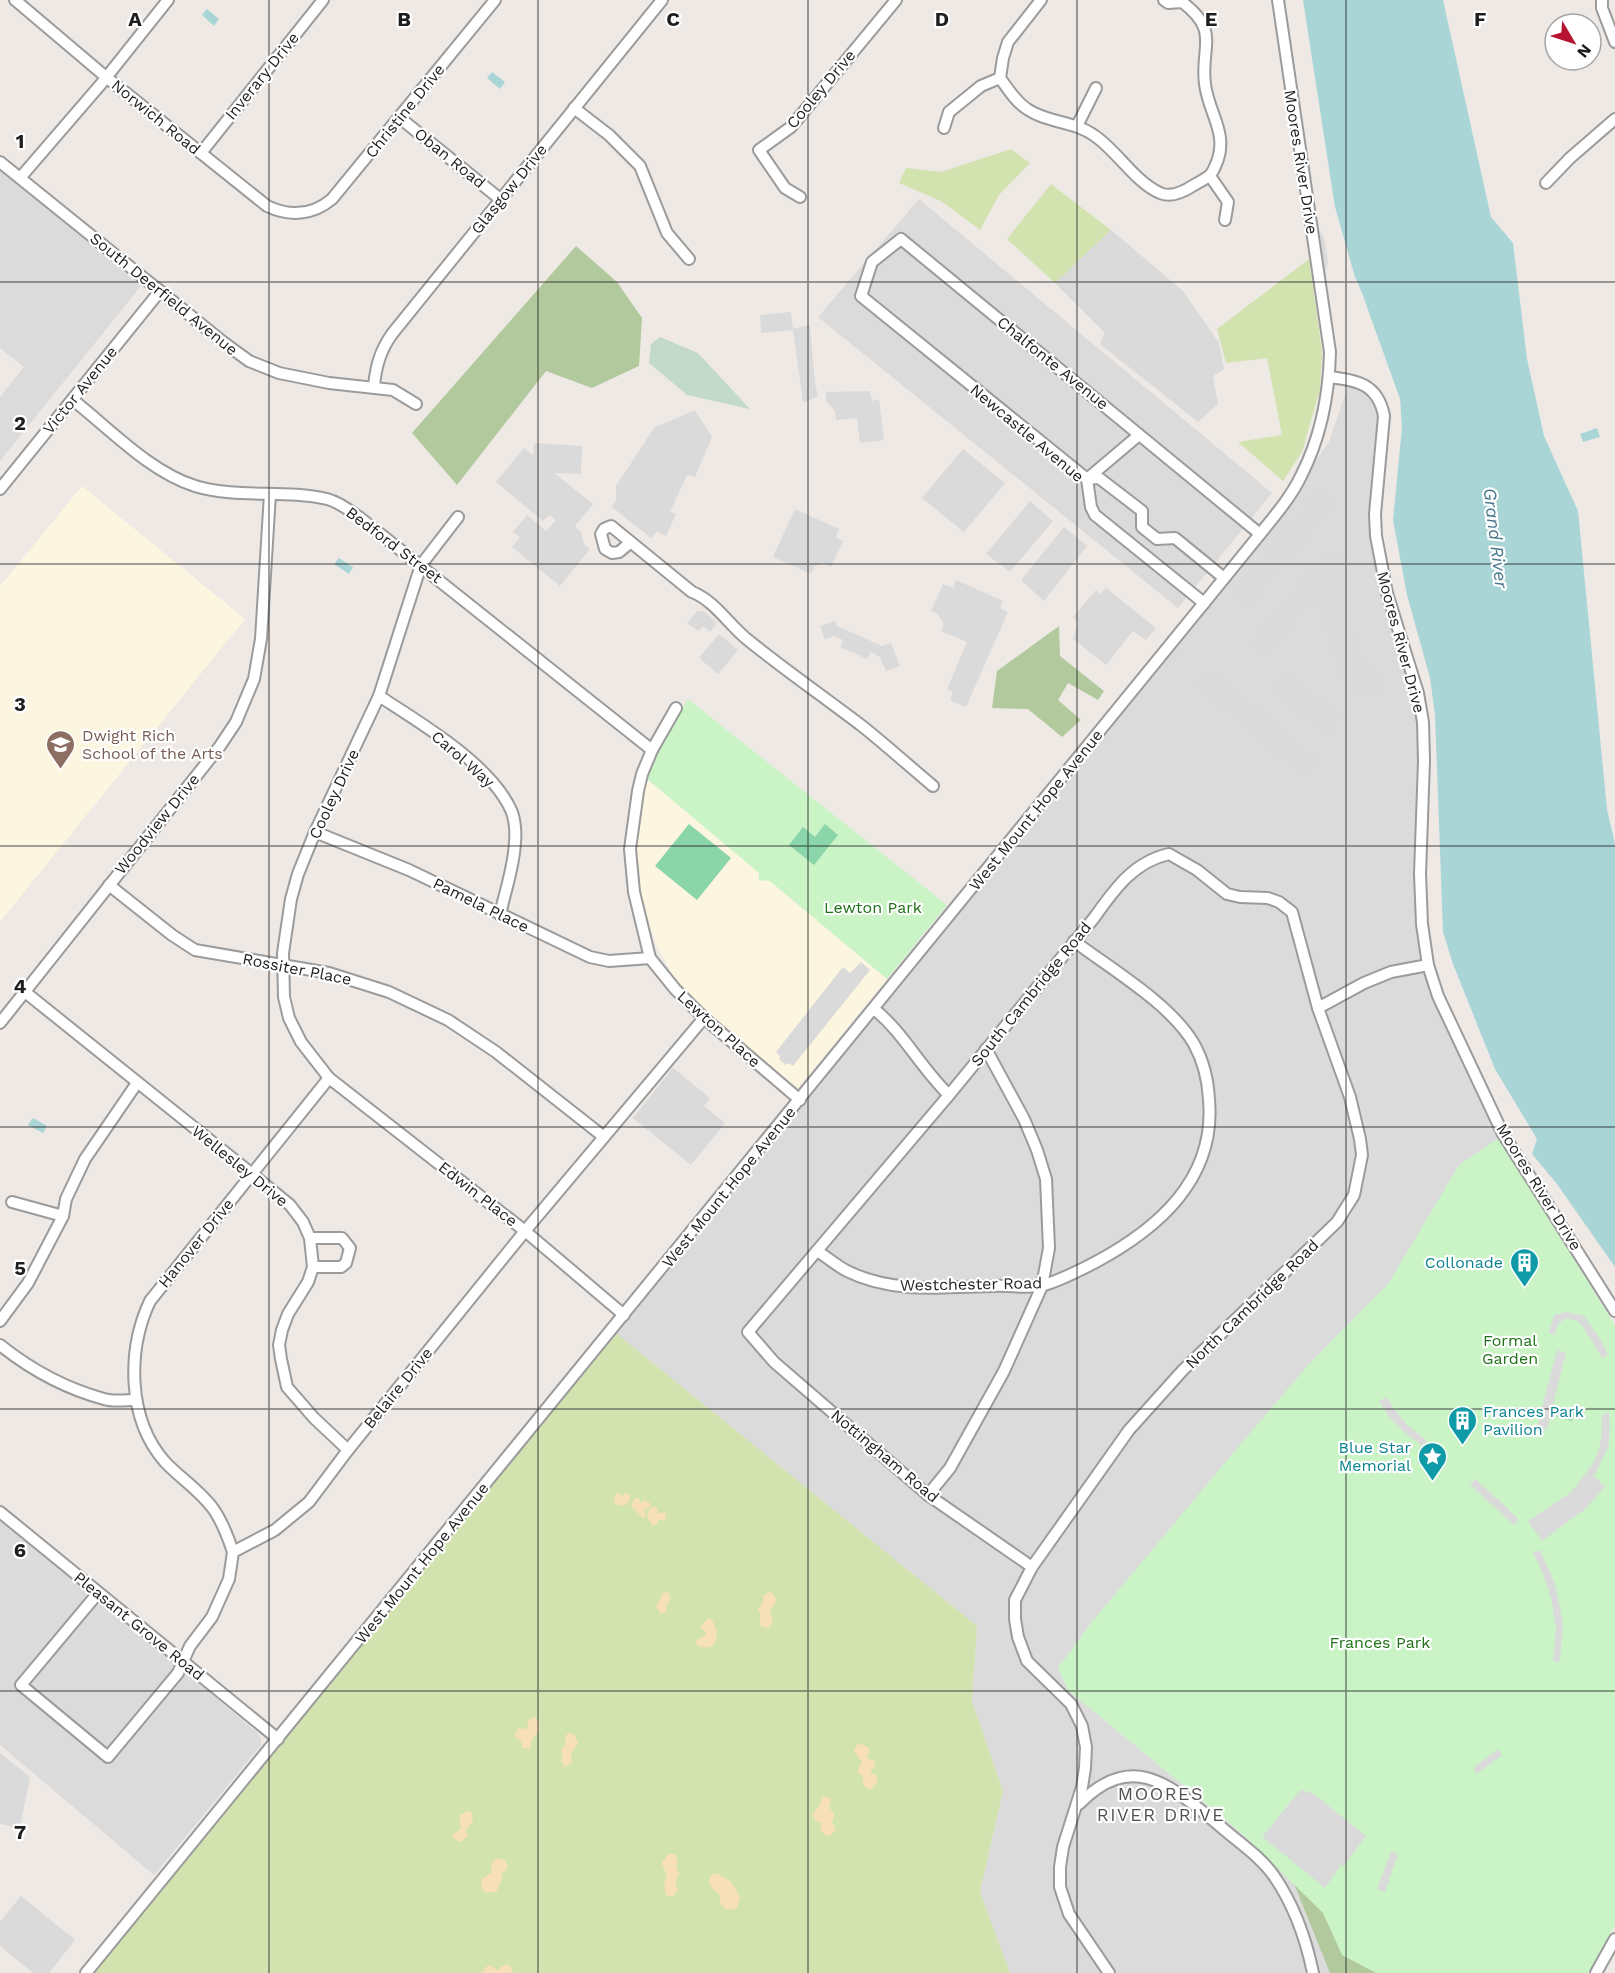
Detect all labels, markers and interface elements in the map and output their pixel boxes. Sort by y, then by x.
text: A [128,7,142,31]
text: B [397,7,411,31]
text: C [666,7,680,31]
text: D [935,7,949,31]
text: E [1205,7,1217,31]
text: F [1474,7,1486,31]
north arrow [1543,12,1603,72]
street label: Inverary Drive [221,28,303,124]
text: N [1573,41,1595,62]
street label: Cooley Drive [783,46,859,132]
street label: Christine Drive [361,60,449,162]
street label: Norwich Road [108,75,204,159]
street label: Moores River Drive [1280,88,1322,236]
street label: Oban Road [411,124,489,192]
text: 1 [16,129,24,153]
street label: Glasgow Drive [467,140,551,238]
street label: South Deerfield Avenue [86,229,242,359]
street label: Chalfonte Avenue [994,312,1112,414]
street label: Victor Avenue [39,342,121,438]
street label: Newcastle Avenue [966,380,1088,486]
text: 2 [14,411,26,435]
water label: Grand River [1479,487,1513,590]
street label: Bedford Street [342,503,446,587]
street label: Moores River Drive [1373,569,1429,715]
text: 3 [14,692,26,716]
place label: Dwight Rich School of the Arts [82,726,223,763]
street label: West Mount Hope Avenue [965,726,1107,894]
street label: Carol Way [428,727,499,792]
school or university icon: Dwight Rich School of the Arts [45,728,77,770]
street label: Cooley Drive [305,746,363,842]
street label: Woodview Drive [111,770,203,878]
street label: Pamela Place [430,874,532,936]
park label: Lewton Park [824,898,922,917]
street label: South Cambridge Road [967,918,1095,1070]
street label: Rossiter Place [241,949,353,989]
text: 4 [14,974,27,998]
street label: Lewton Place [674,987,764,1071]
street label: West Mount Hope Avenue [658,1103,800,1271]
street label: Moores River Drive [1492,1120,1586,1254]
street label: Wellesley Drive [188,1121,292,1211]
street label: Edwin Place [435,1157,521,1231]
street label: Hanover Drive [154,1195,238,1291]
street label: North Cambridge Road [1181,1235,1323,1373]
building icon: Collonade [1508,1246,1540,1288]
place label: Collonade [1425,1253,1503,1272]
text: 5 [14,1256,26,1280]
street label: Westchester Road [900,1273,1042,1295]
park label: Formal Garden [1482,1331,1538,1368]
street label: Belaire Drive [360,1344,436,1432]
place label: Frances Park Pavilion [1483,1402,1584,1439]
building icon: Frances Park Pavilion [1446,1404,1478,1446]
street label: Nottingham Road [827,1405,943,1507]
place label: Blue Star Memorial [1339,1438,1411,1475]
place icon: Blue Star Memorial [1416,1440,1448,1482]
street label: West Mount Hope Avenue [351,1479,493,1647]
text: 6 [14,1538,26,1562]
street label: Pleasant Grove Road [70,1568,208,1684]
park label: Frances Park [1330,1633,1430,1652]
district label: MOORES RIVER DRIVE [1097,1783,1225,1825]
text: 7 [14,1820,26,1844]

